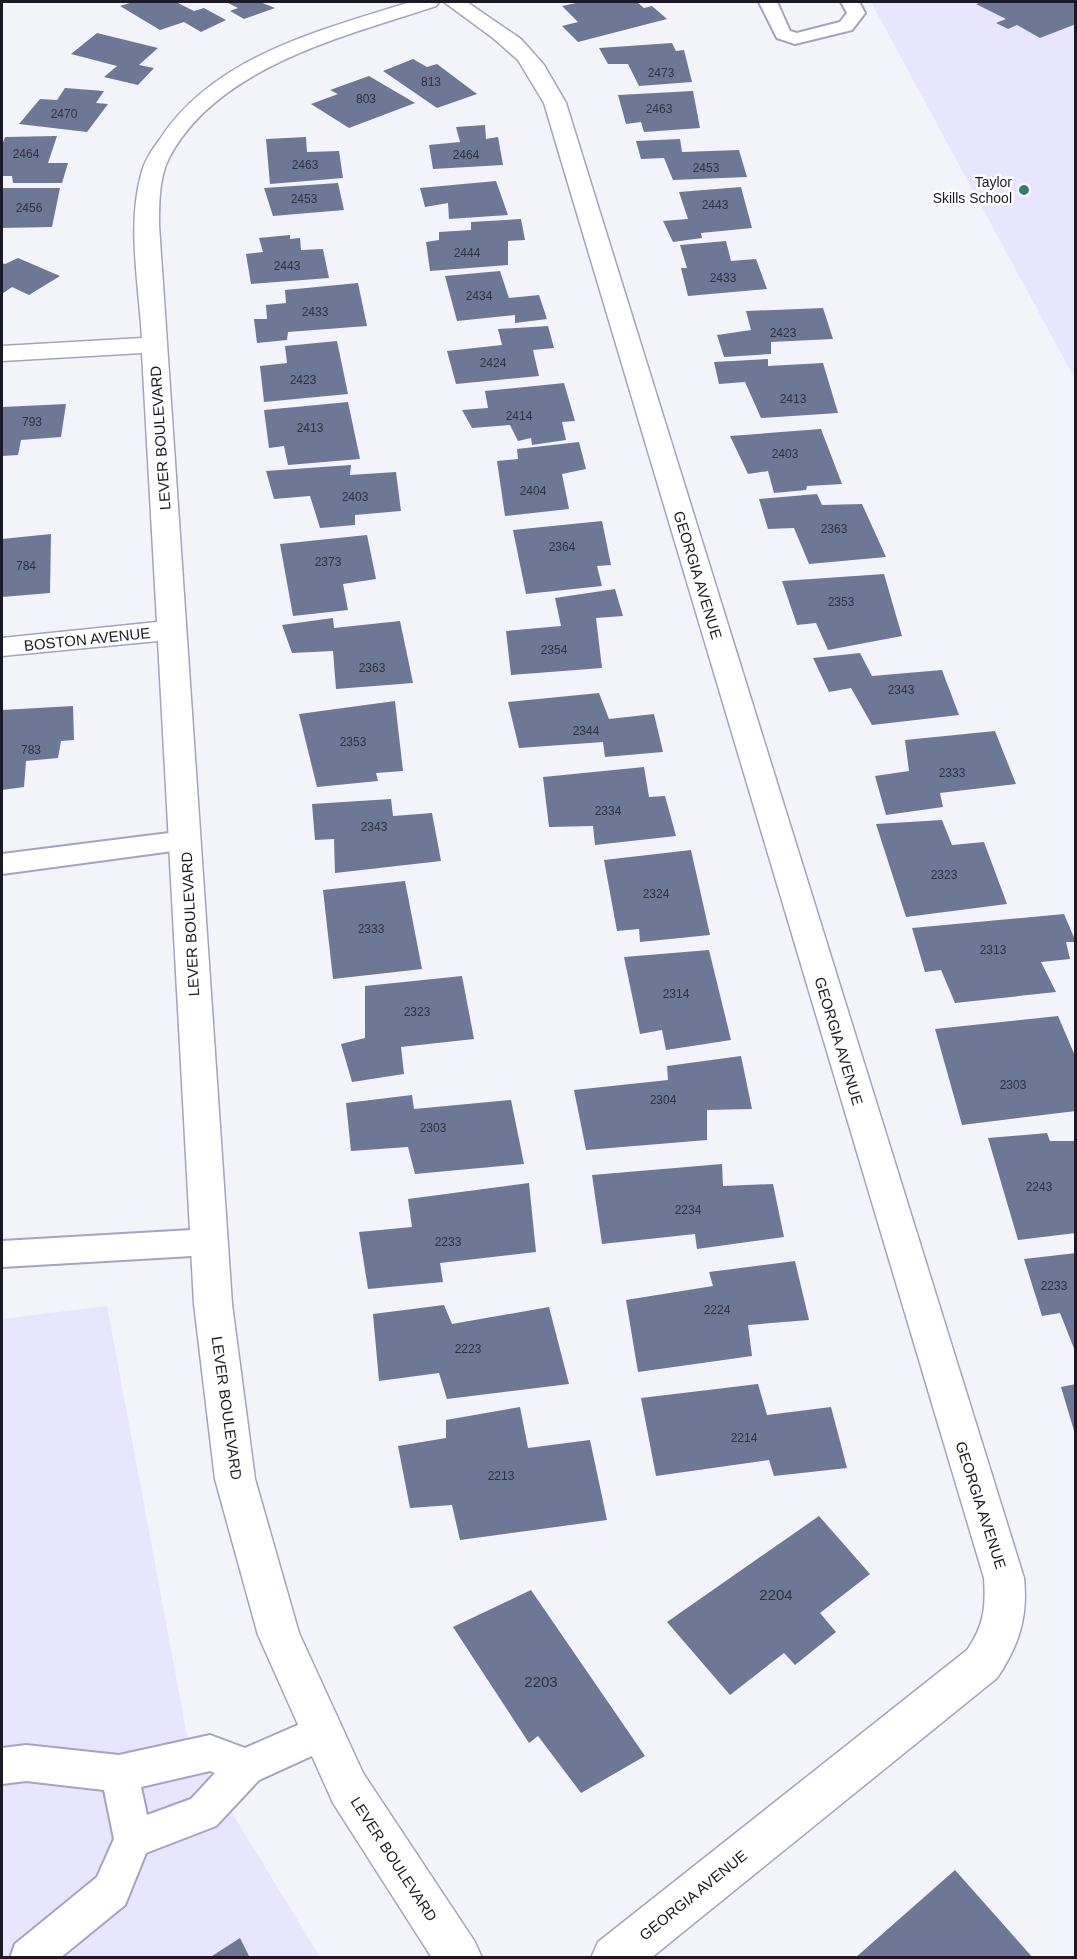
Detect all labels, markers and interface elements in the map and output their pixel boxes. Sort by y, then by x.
house number: 2473 [648,66,675,80]
house number: 813 [421,75,441,89]
house number: 803 [356,92,376,106]
house number: 2463 [646,102,673,116]
house number: 2470 [51,107,78,121]
house number: 2464 [13,147,40,161]
house number: 2464 [453,148,480,162]
house number: 2463 [292,158,319,172]
house number: 2453 [693,161,720,175]
place label: Taylor Skills School [933,174,1012,206]
marker: Taylor Skills School [1017,183,1031,197]
house number: 2453 [291,192,318,206]
house number: 2443 [702,198,729,212]
house number: 2456 [16,201,43,215]
house number: 2444 [454,246,481,260]
house number: 2443 [274,259,301,273]
house number: 2433 [710,271,737,285]
house number: 2434 [466,289,493,303]
house number: 2433 [302,305,329,319]
house number: 2423 [770,326,797,340]
house number: 2424 [480,356,507,370]
street label: LEVER BOULEVARD [146,365,174,511]
house number: 2423 [290,373,317,387]
house number: 2413 [780,392,807,406]
house number: 2414 [506,409,533,423]
house number: 793 [22,415,42,429]
house number: 2413 [297,421,324,435]
house number: 2403 [772,447,799,461]
house number: 2404 [520,484,547,498]
house number: 2403 [342,490,369,504]
street label: GEORGIA AVENUE [670,509,726,641]
house number: 2363 [821,522,848,536]
house number: 2364 [549,540,576,554]
house number: 2373 [315,555,342,569]
house number: 784 [16,559,36,573]
house number: 2353 [828,595,855,609]
street label: BOSTON AVENUE [23,624,151,654]
house number: 2354 [541,643,568,657]
house number: 2363 [359,661,386,675]
house number: 2343 [888,683,915,697]
house number: 2344 [573,724,600,738]
house number: 2353 [340,735,367,749]
house number: 783 [21,743,41,757]
house number: 2333 [939,766,966,780]
house number: 2334 [595,804,622,818]
house number: 2343 [361,820,388,834]
street label: LEVER BOULEVARD [178,851,202,997]
house number: 2323 [931,868,958,882]
house number: 2324 [643,887,670,901]
house number: 2333 [358,922,385,936]
house number: 2313 [980,943,1007,957]
street label: GEORGIA AVENUE [811,975,867,1107]
house number: 2314 [663,987,690,1001]
house number: 2323 [404,1005,431,1019]
house number: 2303 [1000,1078,1027,1092]
house number: 2304 [650,1093,677,1107]
house number: 2303 [420,1121,447,1135]
house number: 2243 [1026,1180,1053,1194]
house number: 2234 [675,1203,702,1217]
house number: 2233 [435,1235,462,1249]
house number: 2233 [1041,1279,1068,1293]
house number: 2224 [704,1303,731,1317]
street label: LEVER BOULEVARD [209,1335,246,1481]
house number: 2223 [455,1342,482,1356]
house number: 2214 [731,1431,758,1445]
street label: GEORGIA AVENUE [952,1439,1010,1571]
house number: 2213 [488,1469,515,1483]
house number: 2204 [759,1586,793,1603]
house number: 2203 [524,1673,558,1690]
street label: LEVER BOULEVARD [347,1794,441,1924]
street label: GEORGIA AVENUE [636,1847,750,1943]

